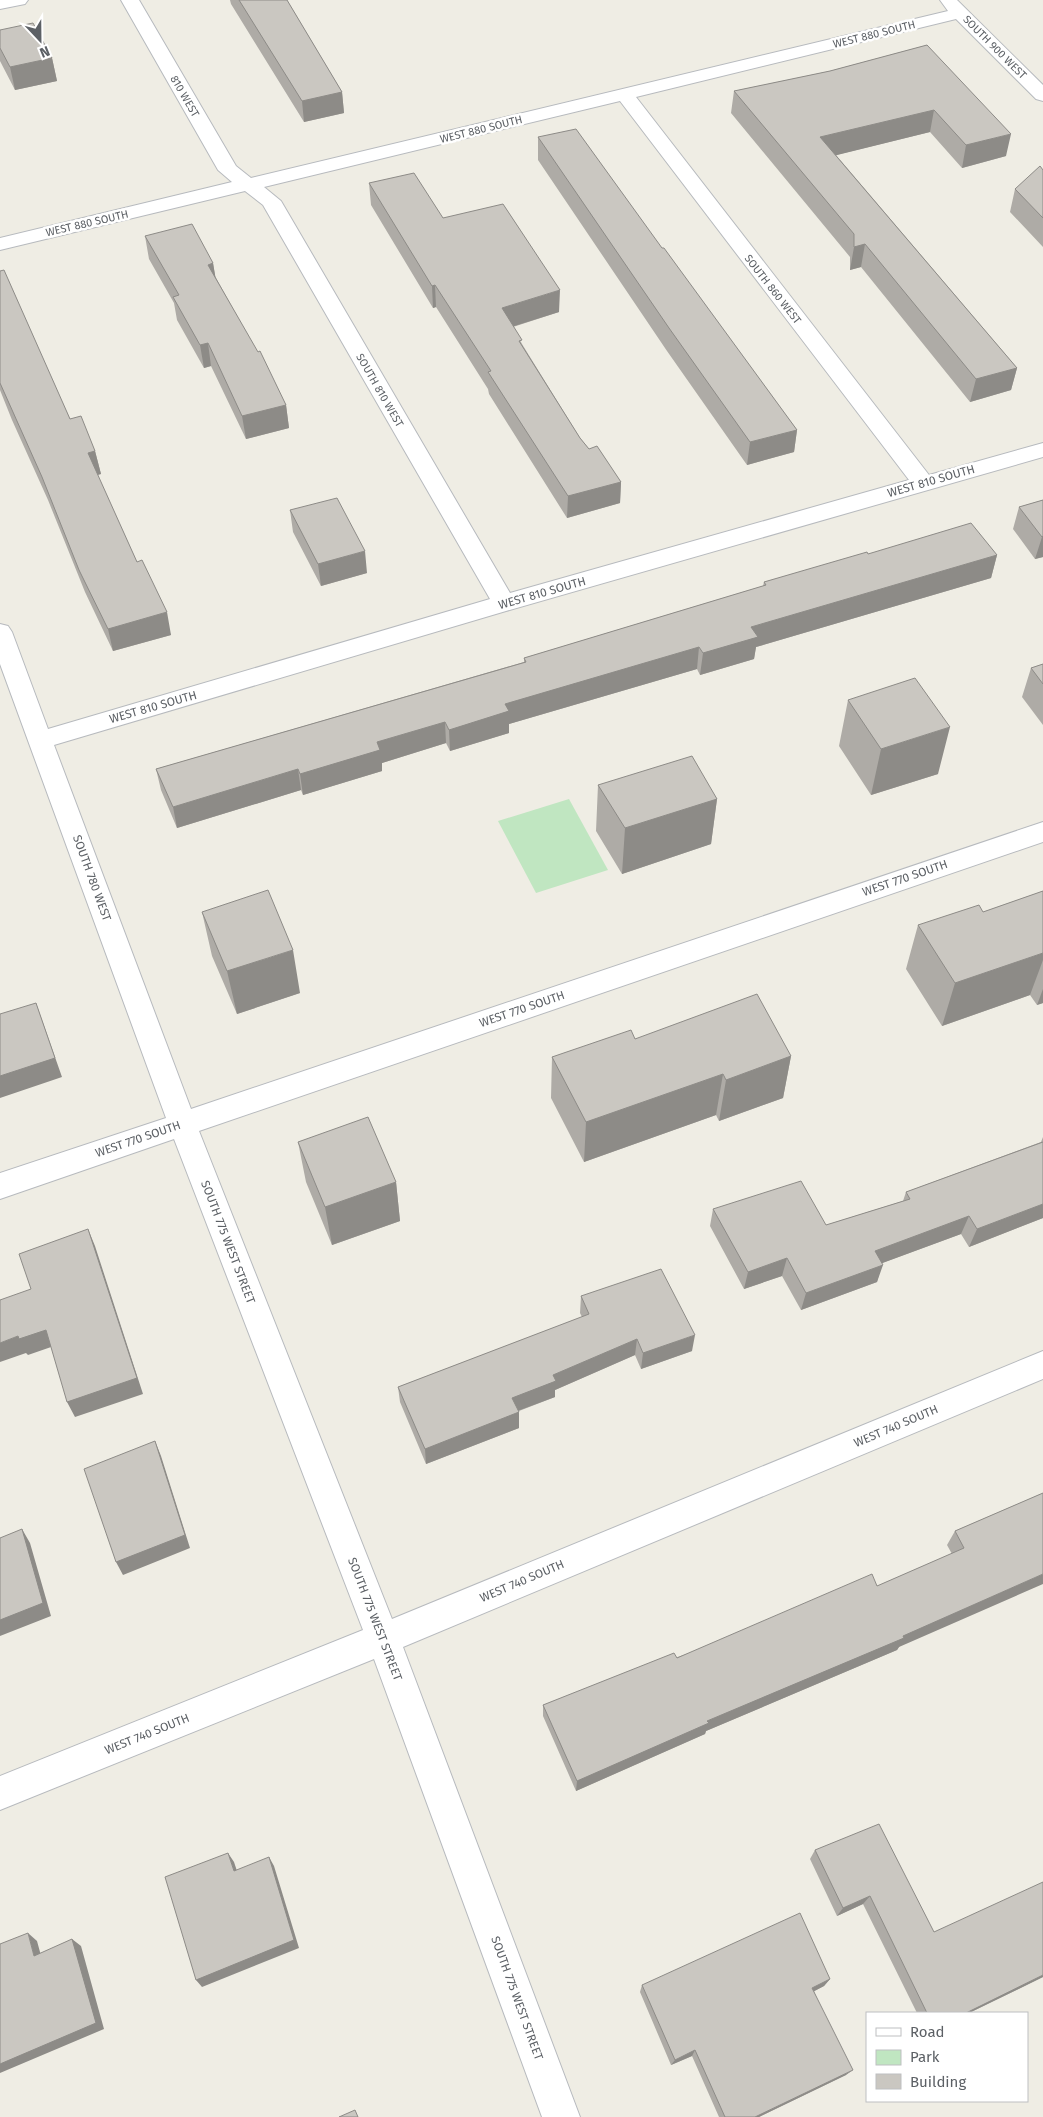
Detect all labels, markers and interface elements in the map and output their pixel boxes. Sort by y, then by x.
street label: SOUTH 900 WEST [960,13,1029,82]
north arrow [15,15,65,65]
street label: WEST 880 SOUTH [832,18,917,51]
text: N [37,42,52,61]
street label: 810 WEST [167,73,202,120]
street label: WEST 880 SOUTH [439,113,524,146]
street label: WEST 880 SOUTH [45,208,130,239]
street label: SOUTH 860 WEST [742,252,804,327]
street label: SOUTH 810 WEST [353,351,406,430]
street label: WEST 810 SOUTH [886,462,976,500]
street label: WEST 810 SOUTH [497,574,587,612]
street label: WEST 810 SOUTH [108,688,198,726]
street label: SOUTH 780 WEST [70,833,114,924]
street label: WEST 770 SOUTH [860,857,950,899]
street label: WEST 770 SOUTH [477,988,567,1030]
street label: WEST 770 SOUTH [93,1118,183,1160]
street label: SOUTH 775 WEST STREET [198,1178,258,1306]
street label: WEST 740 SOUTH [852,1402,940,1450]
street label: SOUTH 775 WEST STREET [345,1555,405,1683]
street label: WEST 740 SOUTH [478,1557,566,1605]
street label: WEST 740 SOUTH [103,1711,191,1757]
street label: SOUTH 775 WEST STREET [488,1934,546,2063]
legend [866,2012,1028,2102]
text: Road [910,2023,945,2041]
text: Park [910,2048,940,2066]
text: Building [910,2073,966,2091]

